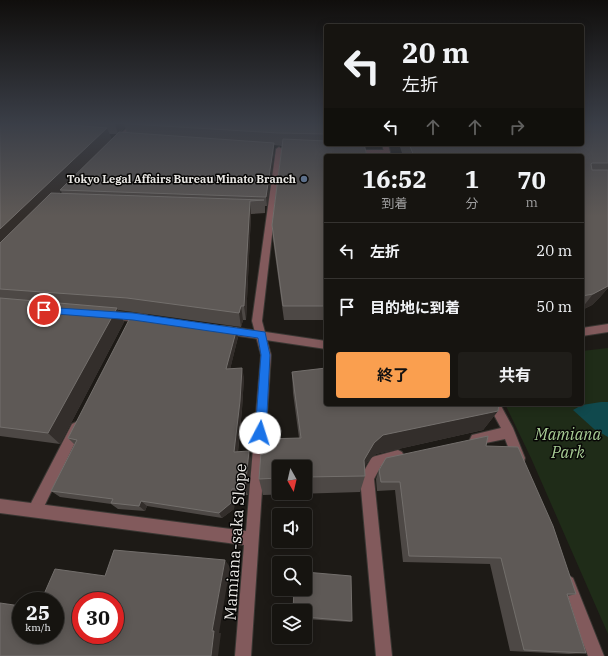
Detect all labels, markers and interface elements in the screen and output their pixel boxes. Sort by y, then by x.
text: 20 m [402,34,469,71]
icon: left [336,40,388,92]
text: 左折 [402,73,438,96]
icon: left [380,116,402,138]
icon: ahead [422,116,444,138]
icon: ahead [464,116,486,138]
icon: right [506,116,528,138]
text: 16:52 [362,163,427,195]
text: 1 [465,163,479,195]
text: 70 [517,164,546,196]
place label: Tokyo Legal Affairs Bureau Minato Branch [67,172,296,186]
marker: Tokyo Legal Affairs Bureau Minato Branch [299,174,309,184]
text: m [525,194,538,211]
text: 到着 [381,195,407,212]
text: 分 [466,195,479,212]
icon: left [336,240,358,262]
text: 20 m [536,241,572,260]
text: 左折 [370,242,400,261]
pin [27,293,61,327]
icon: arrive [336,296,358,318]
text: 50 m [536,297,572,316]
text: 目的地に到着 [370,298,460,317]
icon: arrive [33,299,55,321]
button: 終了 [336,352,450,398]
button: 共有 [458,352,572,398]
position arrow [239,412,281,454]
park label: Mamiana Park [534,424,601,462]
north arrow [272,460,312,500]
map controls [272,460,312,644]
street label: Mamiana-saka Slope [220,463,250,621]
button: sound [272,508,312,548]
button: search [272,556,312,596]
speed limit sign: 30 [72,592,124,644]
text: 25 [26,599,50,626]
button: layers [272,604,312,644]
text: km/h [25,621,51,634]

